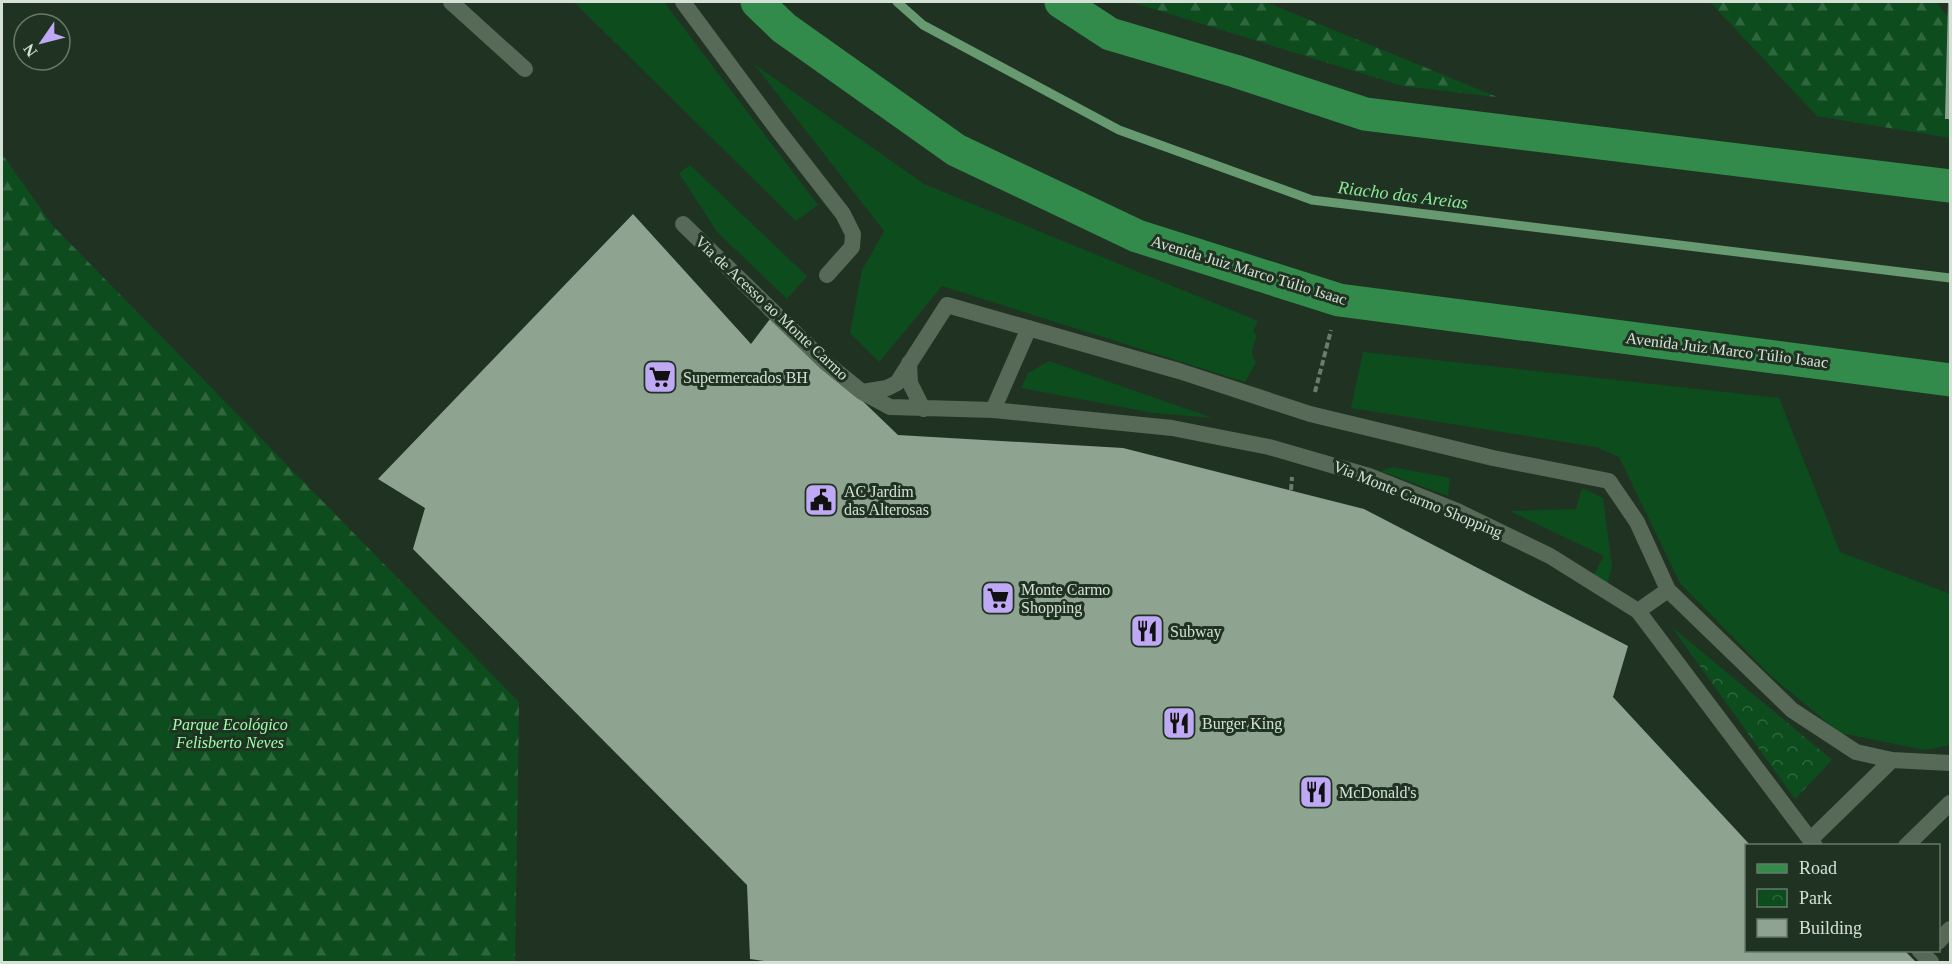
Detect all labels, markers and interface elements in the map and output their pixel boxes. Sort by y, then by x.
north arrow [12,12,72,72]
text: N [20,40,40,60]
water label: Riacho das Areias [1336,177,1469,213]
street label: Avenida Juiz Marco Túlio Isaac [1149,232,1349,308]
street label: Via de Acesso ao Monte Carmo [692,233,852,383]
street label: Avenida Juiz Marco Túlio Isaac [1625,329,1829,371]
supermarket icon: Supermercados BH [642,359,678,395]
place label: Supermercados BH [683,369,808,387]
street label: Via Monte Carmo Shopping [1331,457,1505,542]
public building icon: AC Jardim das Alterosas [803,482,839,518]
place label: AC Jardim das Alterosas [844,483,929,518]
supermarket icon: Monte Carmo Shopping [980,580,1016,616]
place label: Monte Carmo Shopping [1021,581,1110,617]
restaurant icon: Subway [1129,613,1165,649]
place label: Subway [1170,623,1222,641]
restaurant icon: Burger King [1161,705,1197,741]
place label: Burger King [1202,715,1282,733]
park label: Parque Ecológico Felisberto Neves [171,716,288,751]
restaurant icon: McDonald's [1298,774,1334,810]
place label: McDonald's [1339,784,1417,801]
legend [1745,844,1940,952]
text: Road [1799,858,1837,878]
text: Park [1799,888,1832,908]
text: Building [1799,918,1862,938]

